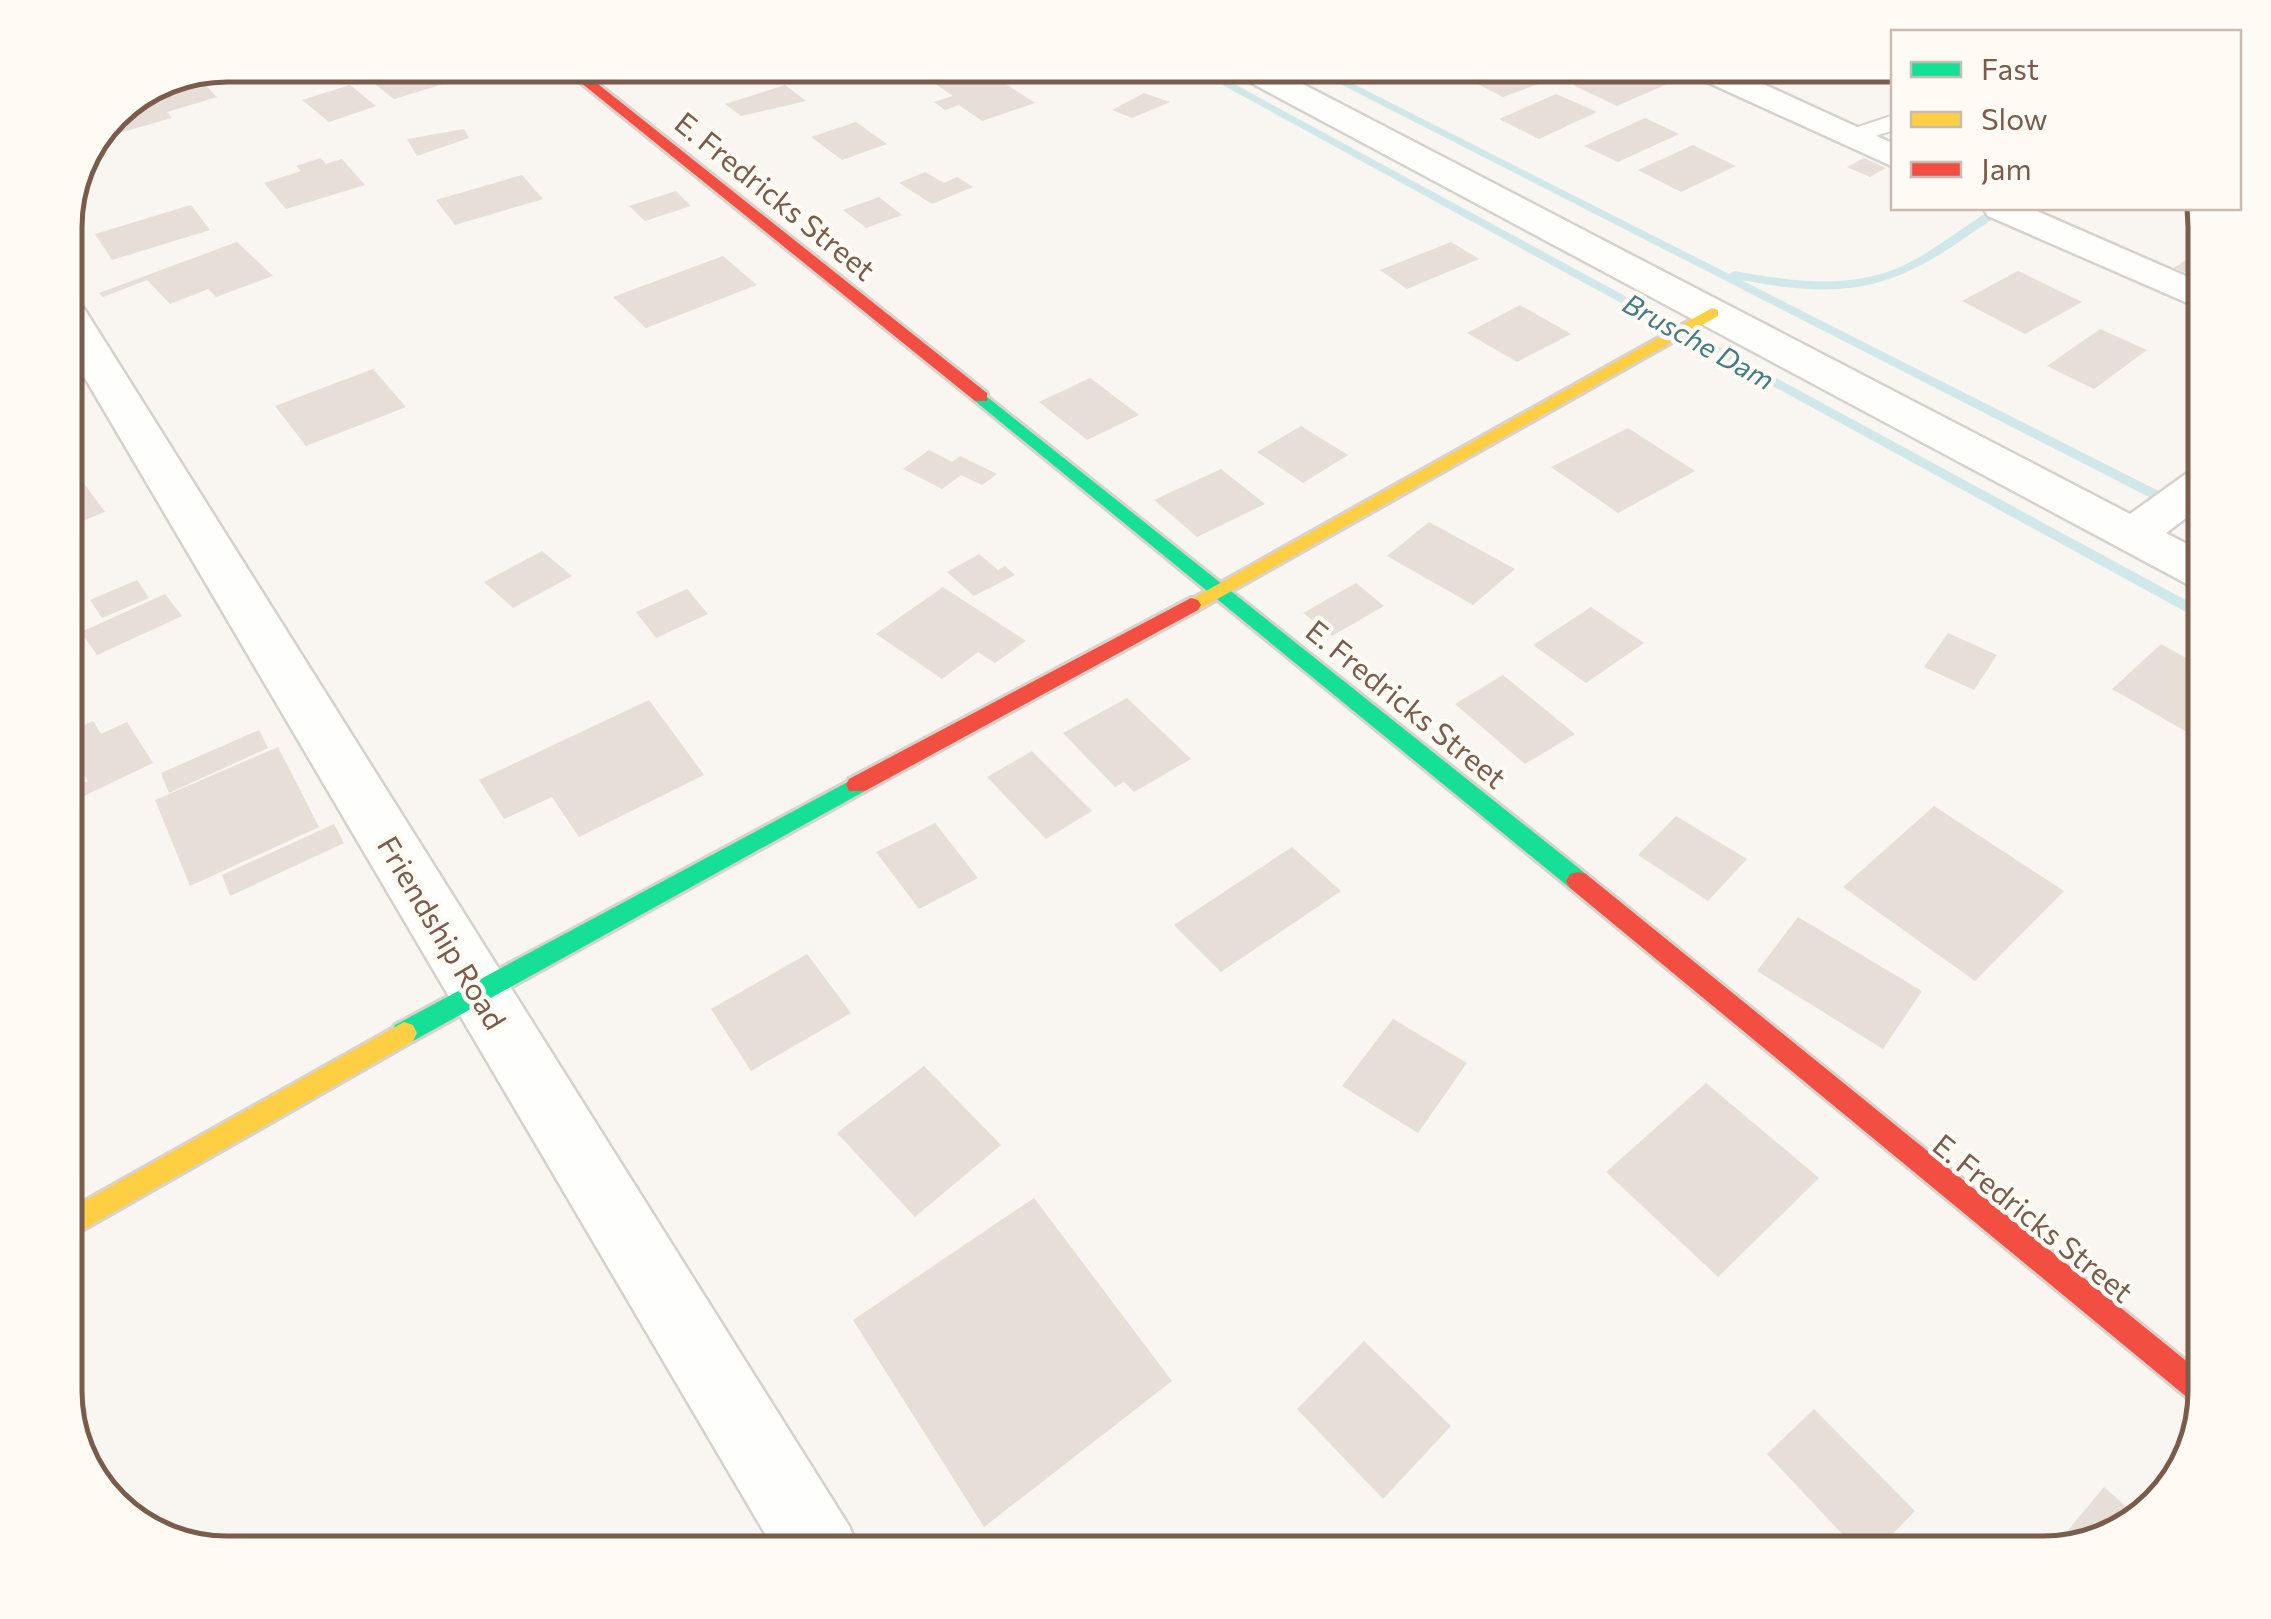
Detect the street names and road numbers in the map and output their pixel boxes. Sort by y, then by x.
street label: E. Fredricks Street [668,103,884,287]
street label: E. Fredricks Street [1299,611,1515,795]
street label: Friendship Road [371,829,515,1035]
street label: E. Fredricks Street [1926,1125,2142,1309]

